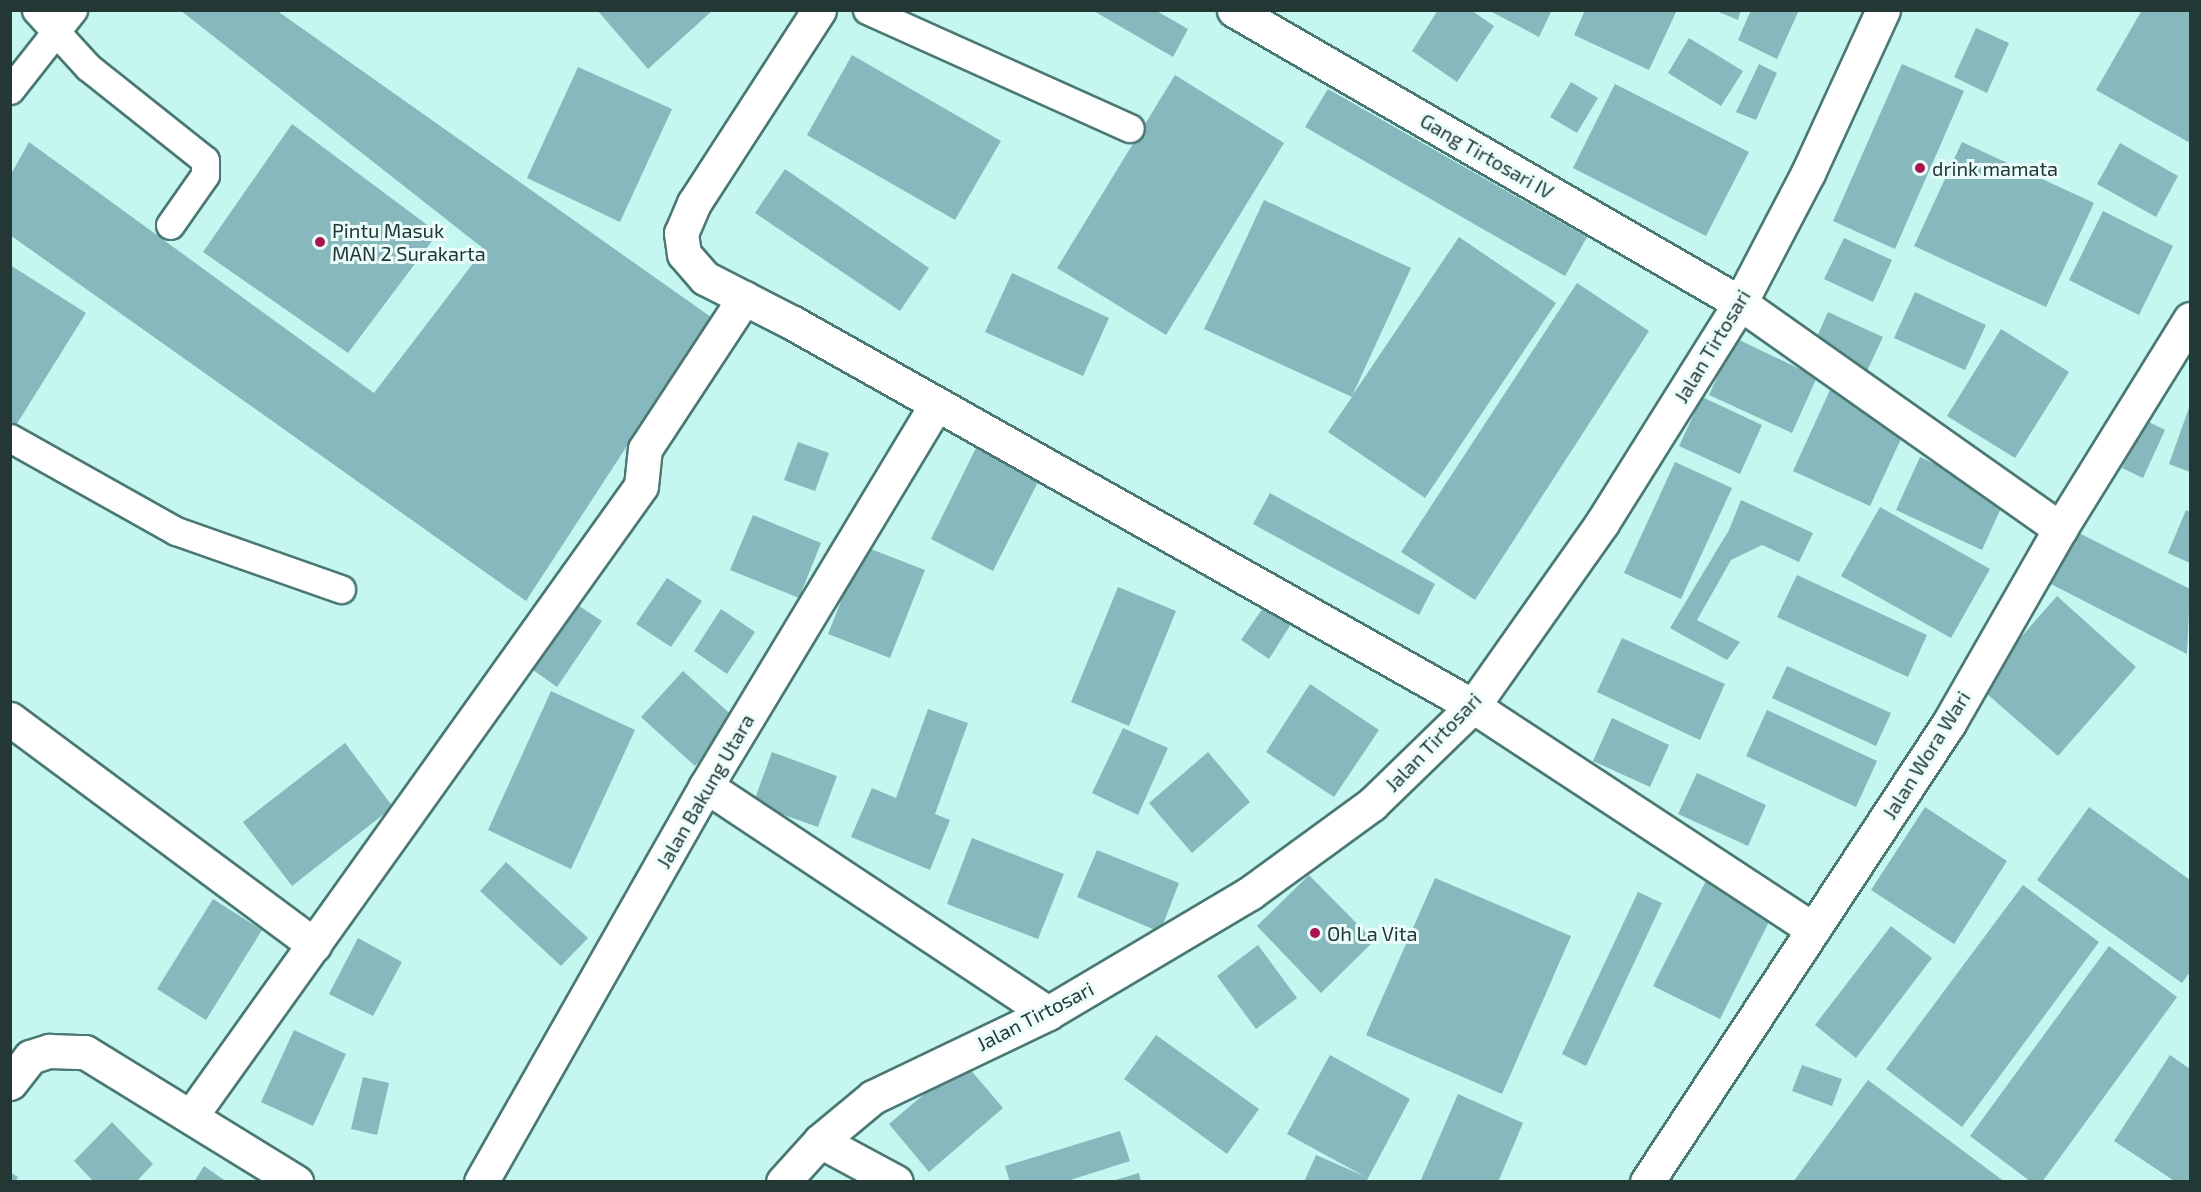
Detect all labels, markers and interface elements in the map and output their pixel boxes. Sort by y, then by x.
street label: Gang Tirtosari IV [1416,108,1558,204]
place label: drink mamata [1932,156,2058,180]
marker: drink mamata [1913,161,1927,175]
place label: Pintu Masuk MAN 2 Surakarta [332,219,486,266]
marker: Pintu Masuk MAN 2 Surakarta [313,235,327,249]
street label: Jalan Tirtosari [1669,285,1755,407]
street label: Jalan Wora Wari [1877,686,1975,824]
street label: Jalan Tirtosari [1380,687,1486,797]
street label: Jalan Bakung Utara [651,710,759,872]
place label: Oh La Vita [1327,921,1418,945]
marker: Oh La Vita [1308,926,1322,940]
street label: Jalan Tirtosari [972,976,1098,1056]

